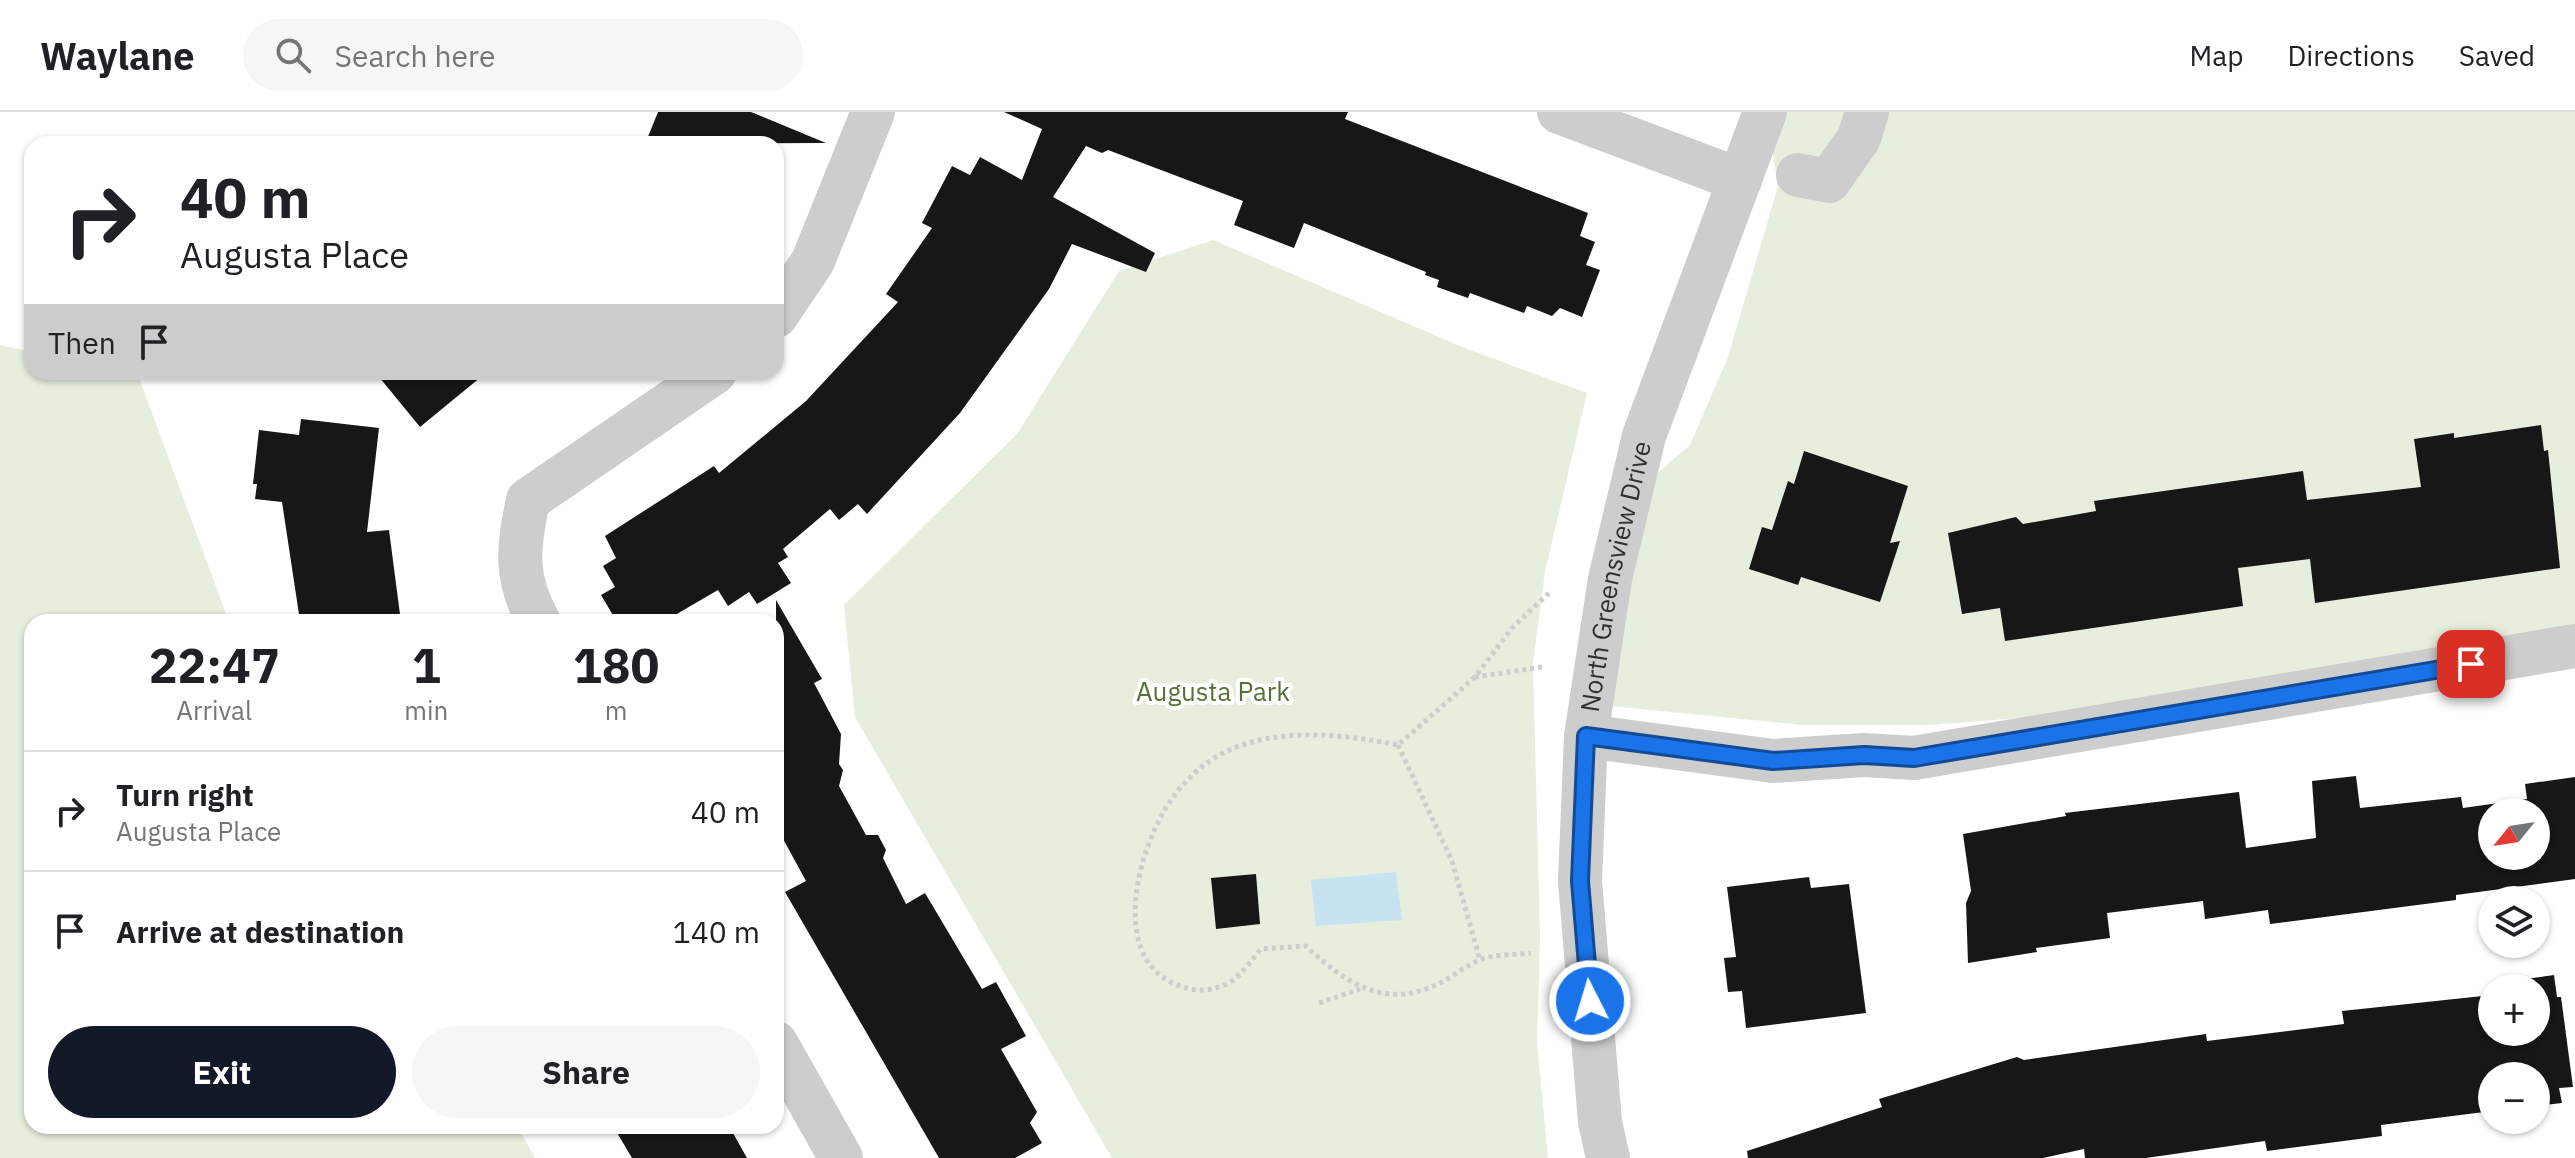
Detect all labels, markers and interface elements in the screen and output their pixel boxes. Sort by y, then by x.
search box [243,19,803,91]
text: Waylane [40,31,195,80]
icon: search [271,33,315,77]
text: Search here [335,36,495,75]
text: Map [2189,37,2243,74]
text: Directions [2287,37,2415,74]
text: Saved [2459,37,2535,74]
text: 40 m [180,161,310,233]
icon: right [48,168,152,272]
text: Augusta Place [180,231,409,278]
icon: arrive [132,320,176,364]
text: Then [48,323,116,362]
street label: North Greensview Drive [1572,437,1658,714]
pin [2437,630,2505,698]
text: 22:47 [149,634,280,696]
text: 1 [412,634,441,696]
text: 180 [573,634,659,696]
icon: arrive [2449,642,2493,686]
park label: Augusta Park [1136,674,1290,708]
text: Arrival [176,693,252,727]
text: min [404,693,448,727]
text: m [605,693,627,727]
text: Turn right [116,775,254,814]
icon: right [48,789,92,833]
text: 40 m [691,792,760,831]
north arrow [2478,798,2550,870]
map controls [2478,798,2550,1134]
text: Augusta Place [116,814,281,848]
button: layers [2478,886,2550,958]
icon: arrive [48,909,92,953]
text: Arrive at destination [116,912,404,951]
text: 140 m [673,912,760,951]
position arrow [1548,959,1632,1043]
button: + [2478,974,2550,1046]
button: Exit [48,1026,396,1118]
button: Share [412,1026,760,1118]
button: − [2478,1062,2550,1134]

